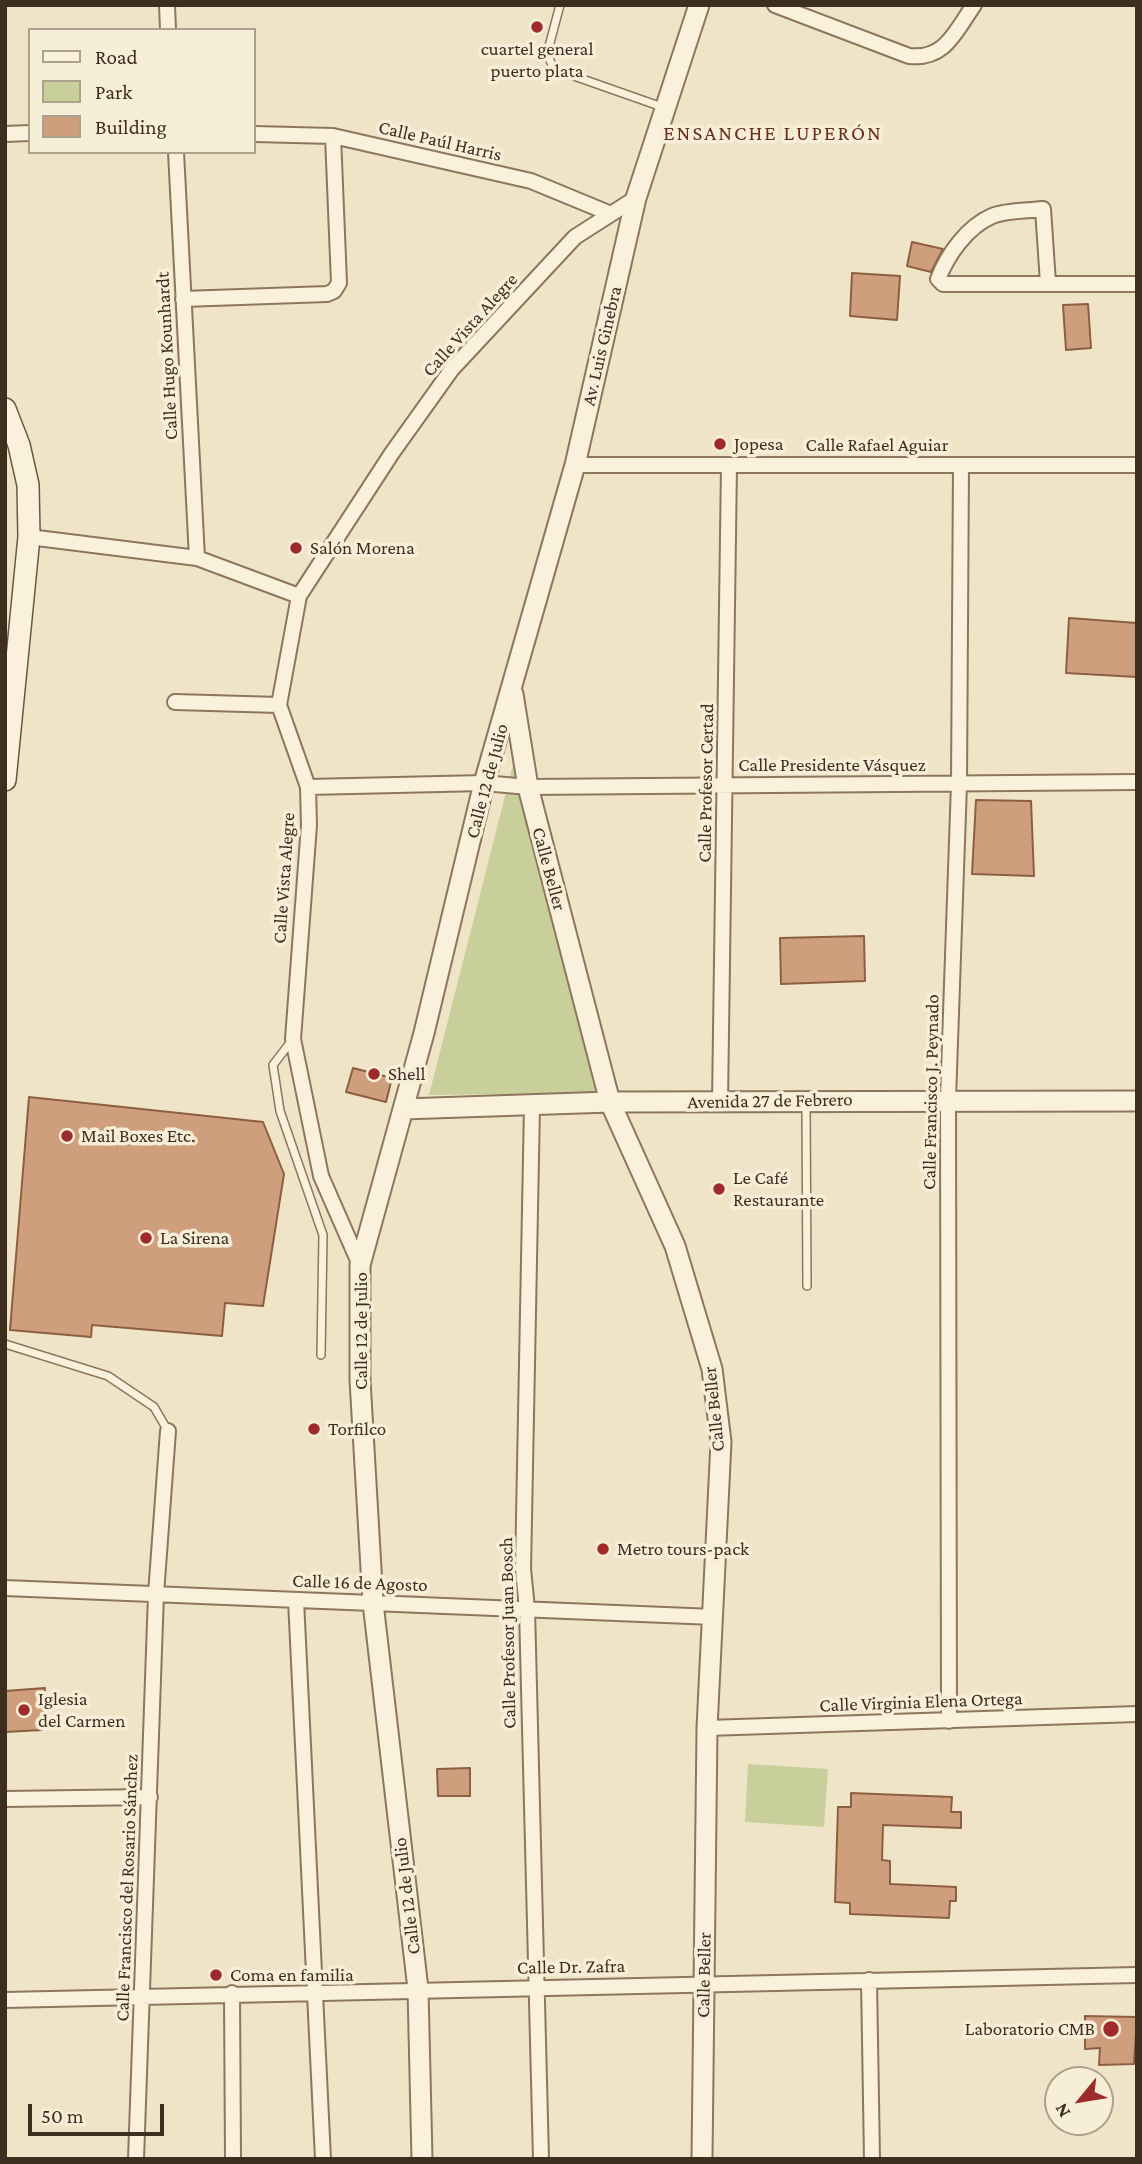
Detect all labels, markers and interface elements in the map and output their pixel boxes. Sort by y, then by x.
marker: cuartel general puerto plata [529,19,545,35]
legend [28,28,256,154]
place label: cuartel general puerto plata [481,38,593,82]
text: Road [95,45,138,69]
text: Park [95,80,132,104]
text: Building [95,115,167,139]
street label: Calle Paúl Harris [376,116,504,166]
district label: ENSANCHE LUPERÓN [665,121,881,147]
street label: Calle Vista Alegre [418,269,522,381]
street label: Calle Hugo Kounhardt [151,271,183,441]
street label: Av. Luis Ginebra [577,284,627,408]
place label: Jopesa [734,433,784,455]
street label: Calle Rafael Aguiar [806,434,948,456]
marker: Jopesa [712,436,728,452]
place label: Salón Morena [310,537,415,559]
marker: Salón Morena [288,540,304,556]
street label: Calle Profesor Certad [693,703,719,863]
street label: Calle 12 de Julio [461,721,513,841]
street label: Calle Presidente Vásquez [738,754,926,776]
street label: Calle Vista Alegre [268,812,300,944]
street label: Calle Beller [527,825,571,913]
street label: Calle Francisco J. Peynado [918,994,944,1190]
place label: Shell [388,1063,425,1085]
marker: Shell [366,1066,382,1082]
street label: Avenida 27 de Febrero [687,1088,853,1114]
place label: Mail Boxes Etc. [81,1125,195,1147]
marker: Mail Boxes Etc. [59,1128,75,1144]
place label: Le Café Restaurante [733,1167,824,1211]
marker: Le Café Restaurante [711,1181,727,1197]
place label: La Sirena [160,1227,229,1249]
marker: La Sirena [138,1230,154,1246]
street label: Calle 12 de Julio [350,1272,372,1390]
street label: Calle Beller [698,1365,730,1453]
place label: Torfilco [328,1418,386,1440]
marker: Torfilco [306,1421,322,1437]
street label: Calle Profesor Juan Bosch [495,1537,521,1729]
place label: Metro tours-pack [617,1538,749,1560]
marker: Metro tours-pack [595,1541,611,1557]
street label: Calle 16 de Agosto [292,1569,428,1597]
street label: Calle Virginia Elena Ortega [819,1687,1023,1717]
place label: Iglesia del Carmen [38,1688,125,1732]
marker: Iglesia del Carmen [16,1702,32,1718]
street label: Calle Francisco del Rosario Sánchez [111,1754,143,2022]
street label: Calle 12 de Julio [389,1836,425,1956]
street label: Calle Beller [692,1932,716,2018]
street label: Calle Dr. Zafra [517,1955,625,1979]
place label: Coma en familia [230,1964,354,1986]
marker: Coma en familia [208,1967,224,1983]
place label: Laboratorio CMB [965,2018,1095,2040]
marker: Laboratorio CMB [1101,2019,1121,2039]
north arrow [1044,2066,1114,2136]
scale bar [32,2090,168,2134]
text: N [1050,2100,1074,2122]
text: 50 m [41,2104,84,2128]

